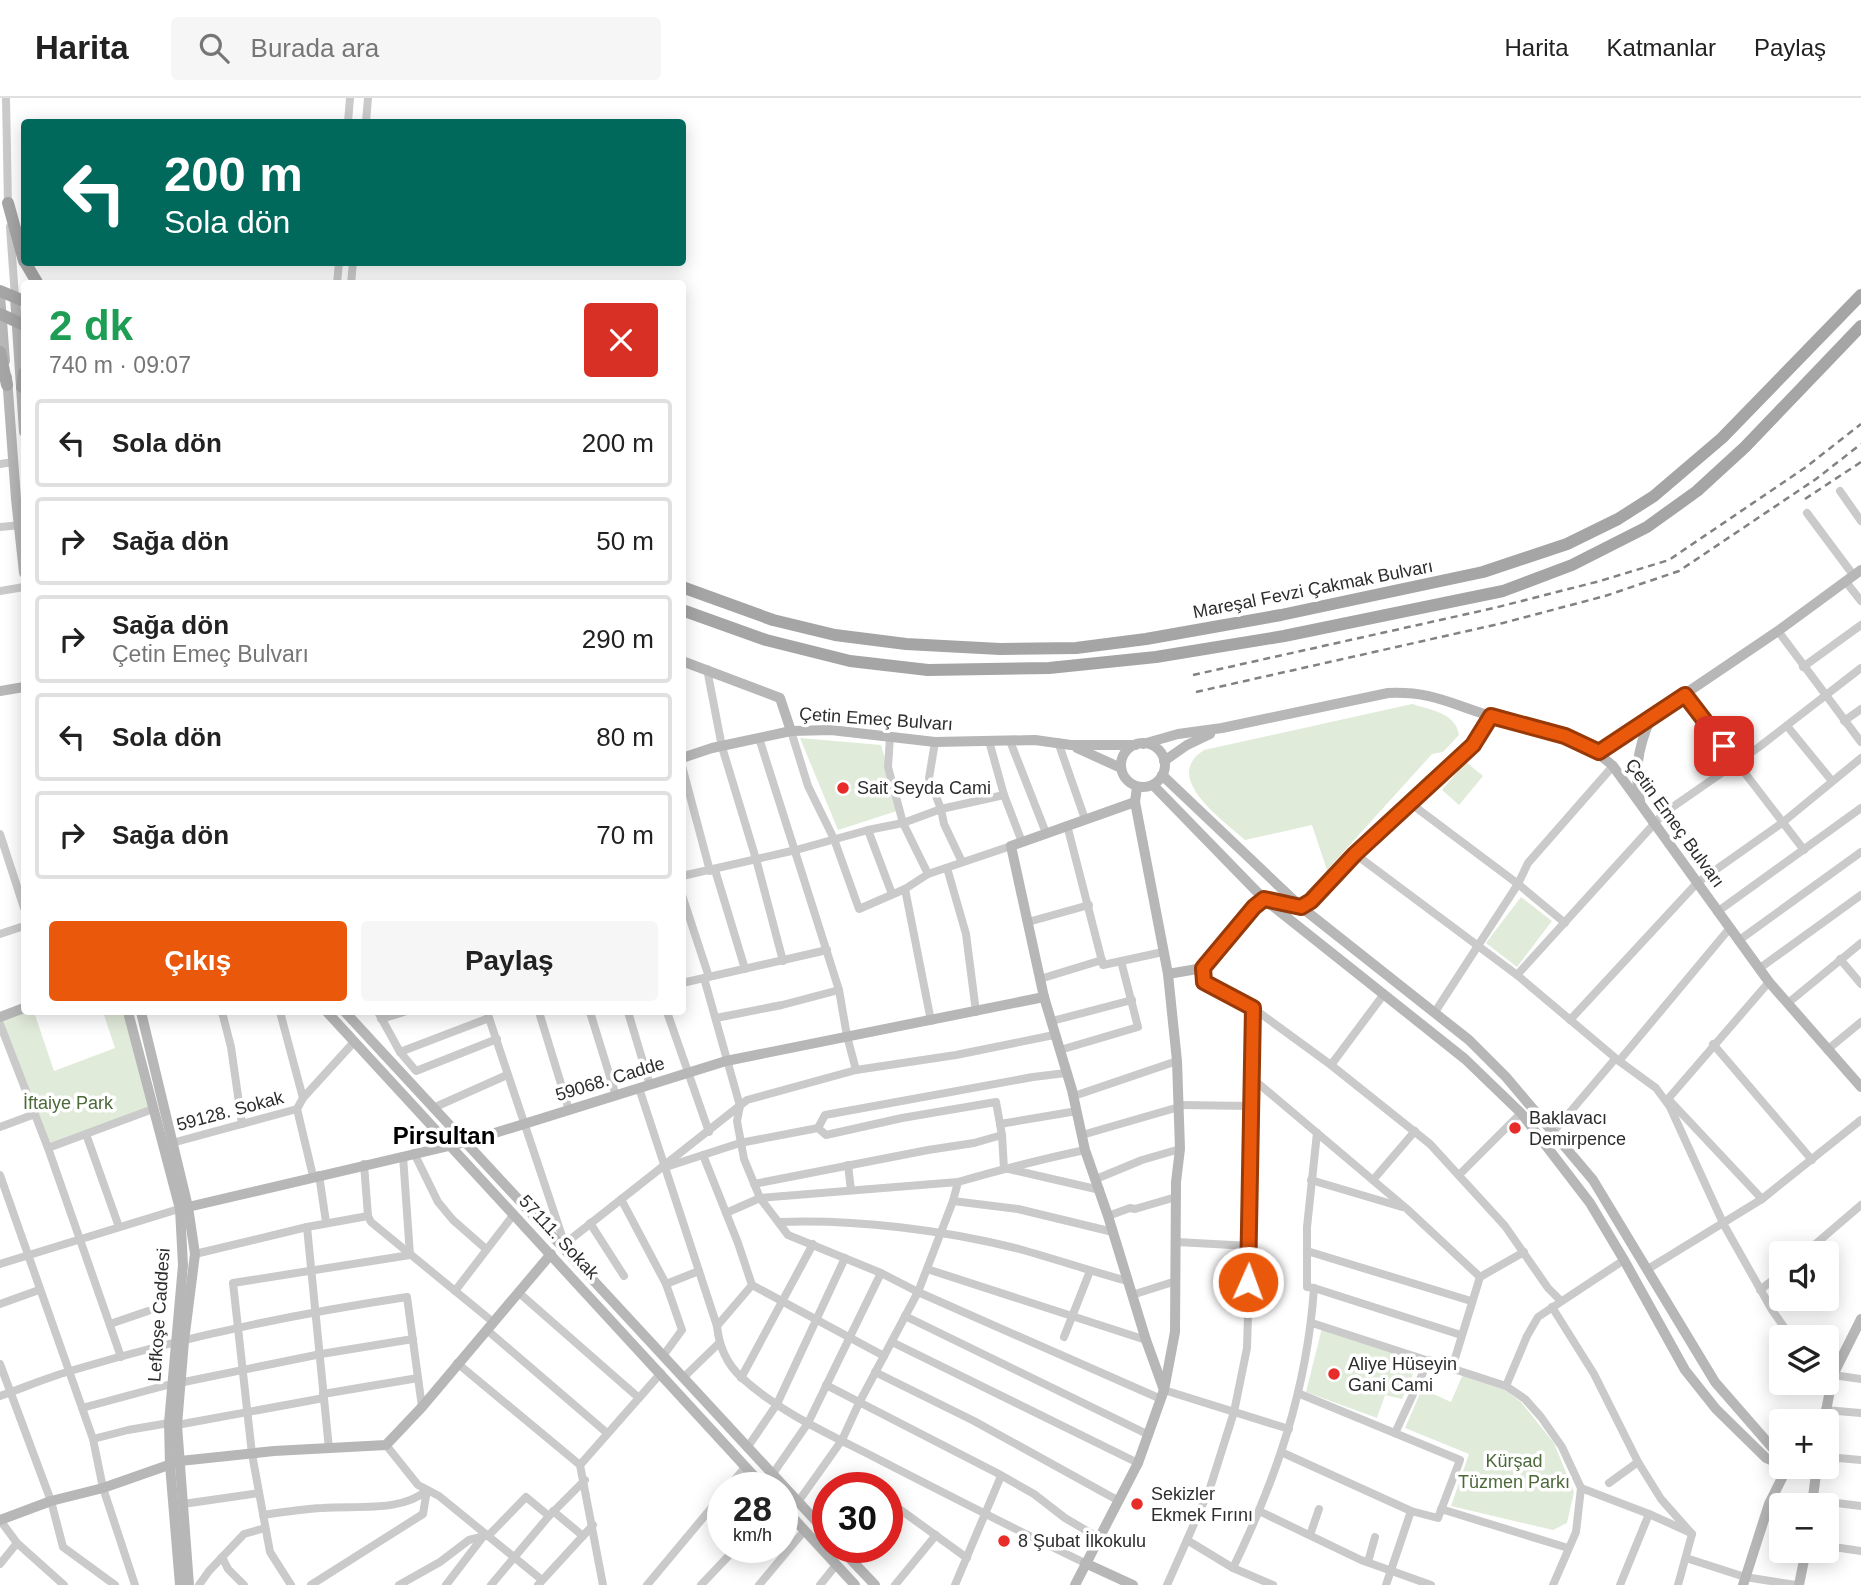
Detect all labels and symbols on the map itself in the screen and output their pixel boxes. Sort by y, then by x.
street label: Mareşal Fevzi Çakmak Bulvarı [1191,556,1435,622]
street label: Çetin Emeç Bulvarı [798,704,954,734]
pin [1694,716,1754,776]
street label: Çetin Emeç Bulvarı [1622,755,1728,891]
place label: Sait Seyda Cami [857,778,991,798]
marker: Sait Seyda Cami [835,780,851,796]
street label: 59068. Cadde [553,1053,667,1105]
street label: 59128. Sokak [174,1087,287,1135]
park label: İftaiye Park [23,1093,114,1113]
place label: Baklavacı Demirpence [1529,1108,1626,1149]
marker: Baklavacı Demirpence [1507,1120,1523,1136]
district label: Pirsultan [393,1122,495,1149]
street label: 57111. Sokak [515,1191,604,1284]
position arrow [1211,1245,1285,1319]
street label: Lefkoşe Caddesi [144,1247,174,1383]
place label: Aliye Hüseyin Gani Cami [1348,1354,1457,1395]
marker: Aliye Hüseyin Gani Cami [1326,1366,1342,1382]
park label: Kürşad Tüzmen Parkı [1458,1451,1570,1492]
speed limit sign: 30 [812,1472,903,1563]
place label: Sekizler Ekmek Fırını [1151,1484,1253,1525]
marker: Sekizler Ekmek Fırını [1129,1496,1145,1512]
place label: 8 Şubat İlkokulu [1018,1531,1146,1551]
marker: 8 Şubat İlkokulu [996,1533,1012,1549]

